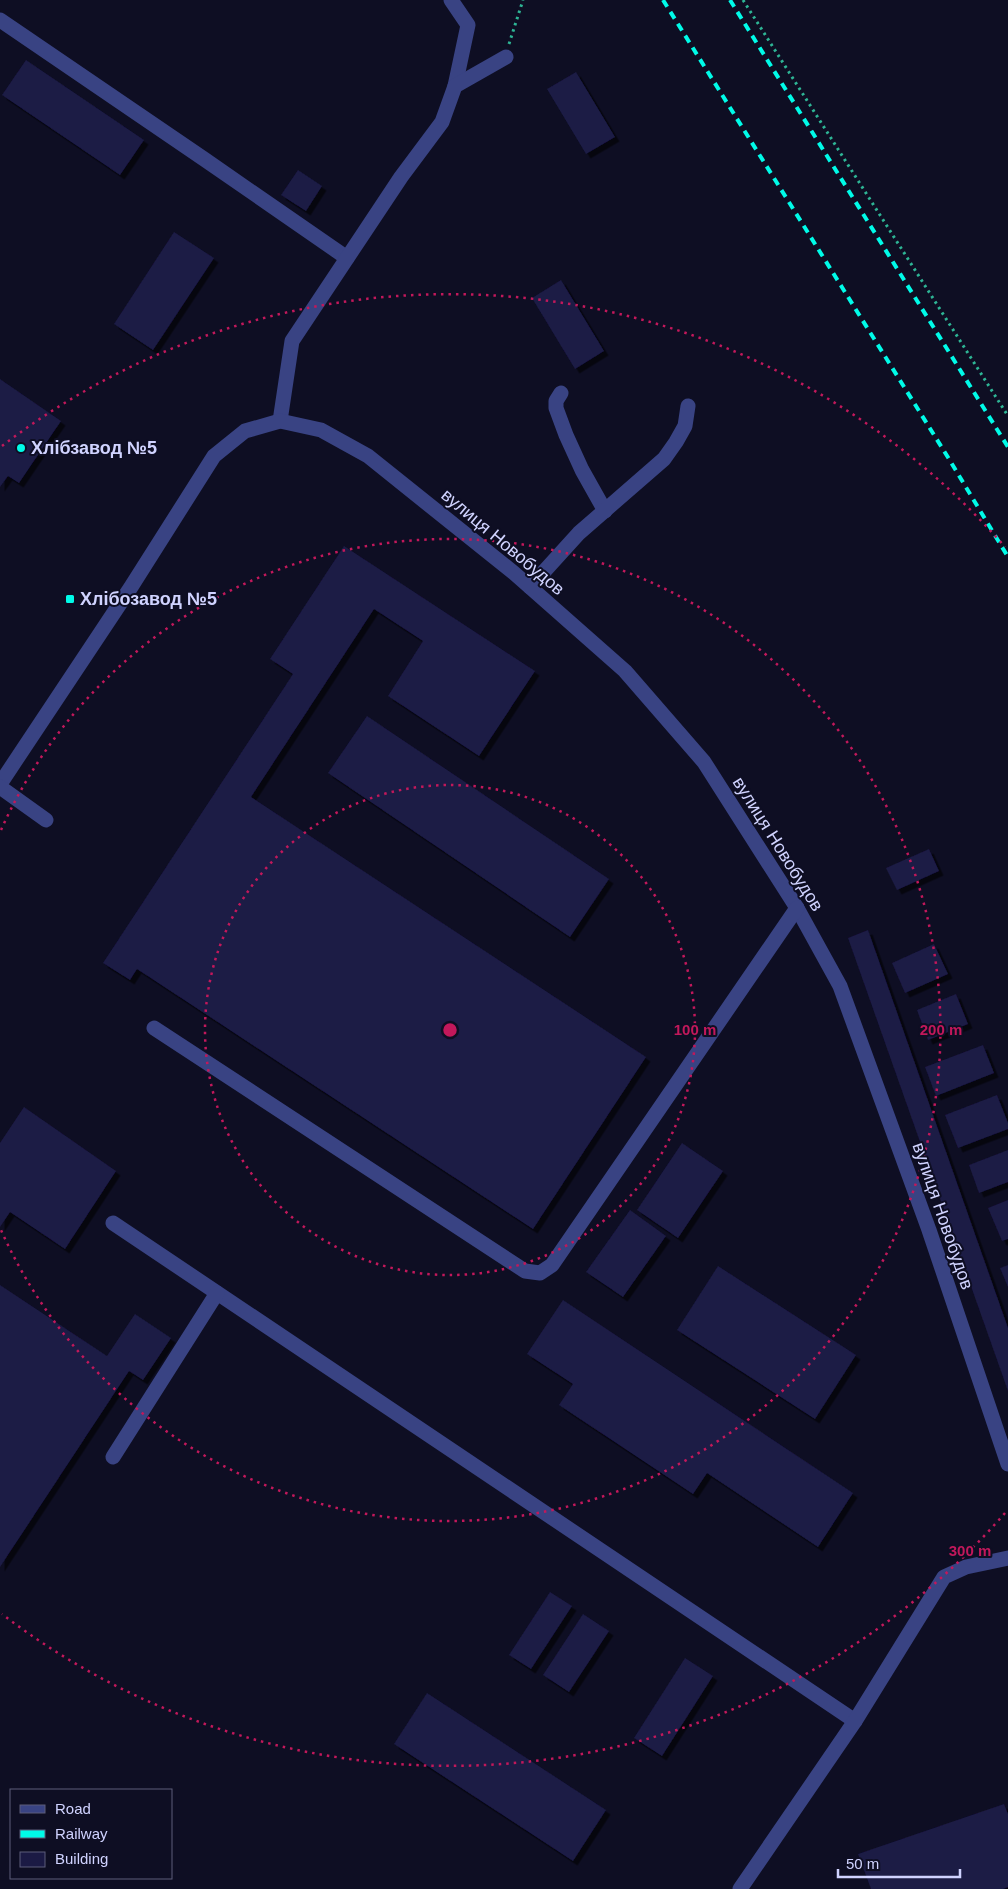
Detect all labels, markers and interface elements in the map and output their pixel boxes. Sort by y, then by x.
place label: Хлібзавод №5 [31,438,157,458]
marker: Хлібзавод №5 [15,442,27,454]
street label: вулиця Новобудов [438,485,568,599]
place label: Хлібозавод №5 [80,589,217,609]
marker: Хлібозавод №5 [64,593,76,605]
street label: вулиця Новобудов [729,773,827,915]
centre of rings [441,1021,459,1039]
text: 100 m [674,1021,716,1038]
text: 200 m [920,1021,962,1038]
street label: вулиця Новобудов [908,1140,978,1292]
text: 300 m [949,1542,991,1559]
legend [10,1789,172,1879]
text: Road [55,1800,91,1817]
text: Railway [55,1825,108,1842]
scale bar [838,1846,960,1878]
text: Building [55,1850,108,1867]
text: 50 m [846,1855,879,1872]

